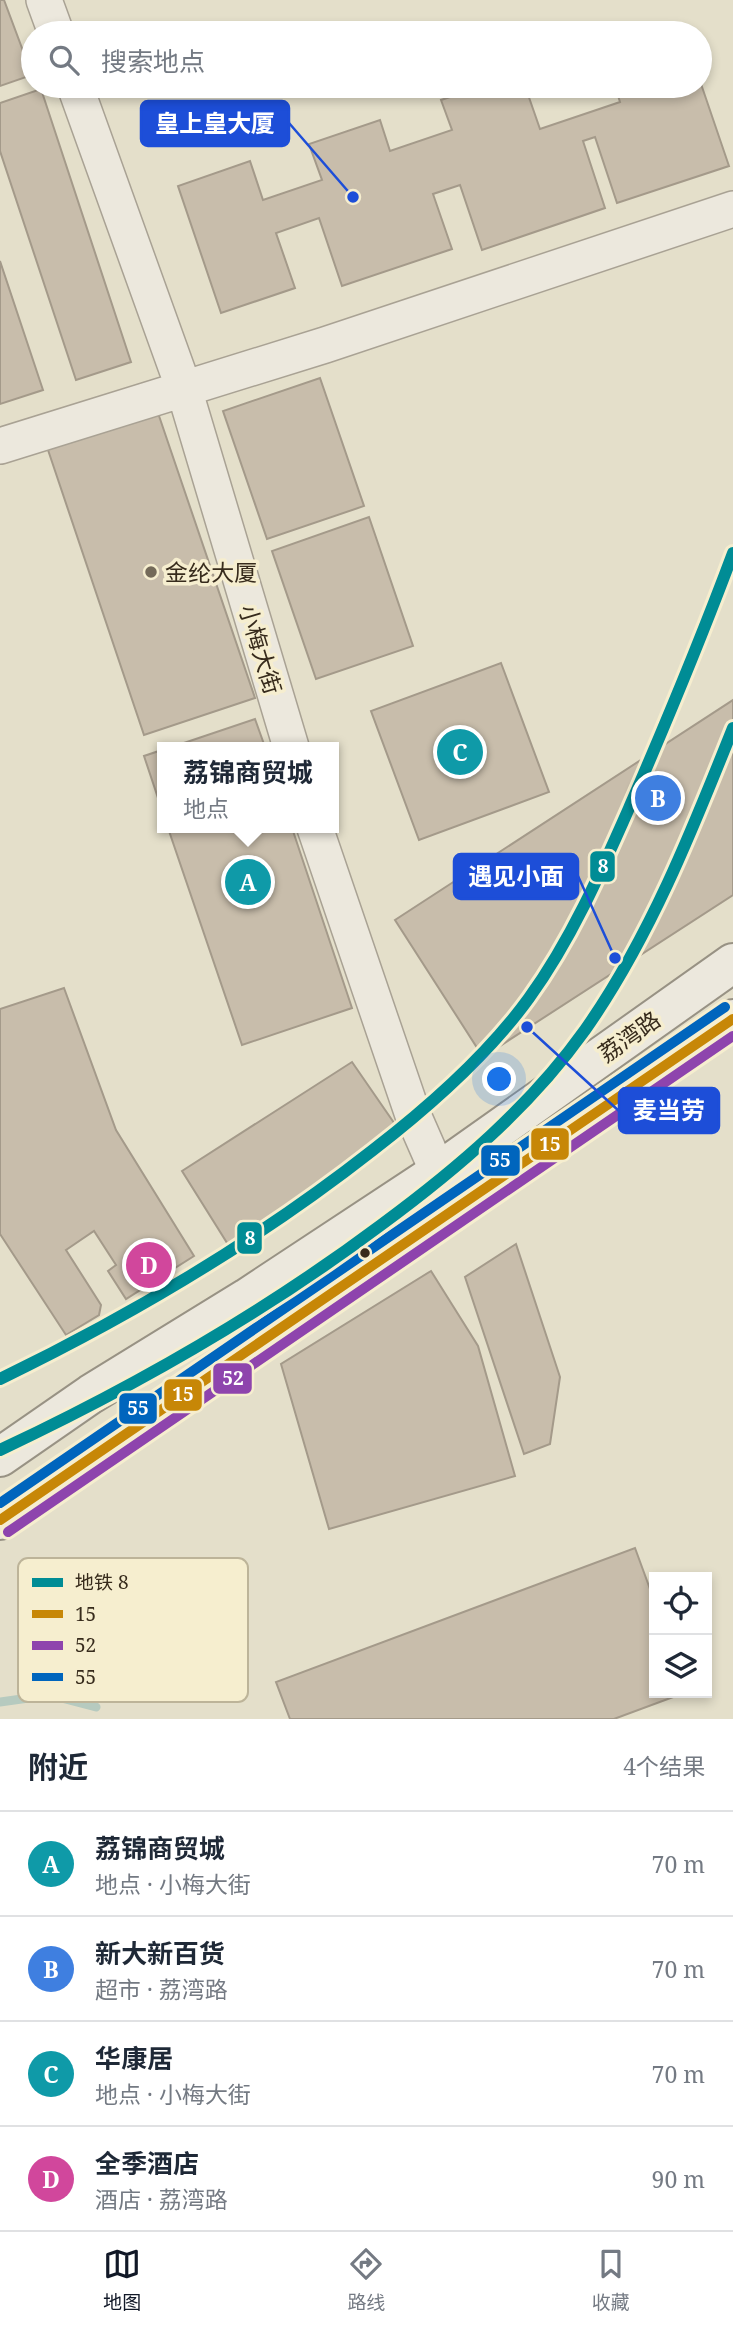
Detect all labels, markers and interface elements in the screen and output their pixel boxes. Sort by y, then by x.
search box [21,21,712,98]
icon: search [45,41,83,79]
text: 搜索地点 [101,43,205,79]
callout: 皇上皇大厦 [141,101,289,146]
text: 皇上皇大厦 [155,106,275,139]
place label: 金纶大厦 [165,556,257,588]
marker: 金纶大厦 [143,564,159,580]
street label: 小梅大街 [232,600,290,698]
pin: C [437,726,483,778]
popup [157,742,339,833]
text: 荔锦商贸城 [183,754,313,790]
pin: B [635,772,681,824]
text: 地点 [183,792,229,824]
line badge: 8 [589,850,616,883]
text: 8 [598,853,609,879]
callout: 遇见小面 [454,854,578,899]
pin: A [225,856,271,908]
text: 遇见小面 [468,859,564,892]
street label: 荔湾路 [592,1003,666,1069]
your location [482,1062,516,1096]
callout: 麦当劳 [619,1088,719,1133]
text: 麦当劳 [633,1093,705,1126]
line badge: 15 [530,1127,570,1161]
text: 15 [539,1131,561,1157]
line badge: 55 [480,1144,521,1177]
text: 55 [489,1147,511,1173]
line badge: 8 [236,1221,263,1255]
text: 8 [245,1225,256,1251]
pin: D [126,1239,172,1291]
unlabelled marker [358,1246,372,1260]
line badge: 52 [212,1362,253,1395]
text: 52 [222,1365,244,1391]
line badge: 15 [163,1378,203,1412]
text: 15 [172,1381,194,1407]
line badge: 55 [118,1392,158,1425]
text: 55 [127,1395,149,1421]
legend [18,1558,248,1702]
text: 地铁 8 [75,1569,129,1595]
map controls [649,1572,712,1698]
button: locate [649,1572,712,1635]
text: 15 [75,1601,96,1627]
text: 52 [75,1632,96,1658]
button: layers [649,1635,712,1698]
text: 55 [75,1664,96,1690]
text: 附近 [28,1746,88,1787]
text: 4个结果 [623,1750,705,1782]
text: 荔锦商贸城 [95,1830,225,1866]
text: A [42,1848,60,1880]
text: 70 m [652,1848,705,1880]
text: 地点 · 小梅大街 [95,1868,251,1900]
text: 新大新百货 [95,1935,225,1971]
text: B [43,1953,59,1985]
text: 70 m [652,1953,705,1985]
text: 超市 · 荔湾路 [95,1973,228,2005]
text: 华康居 [95,2040,173,2076]
text: C [43,2058,59,2090]
text: 70 m [652,2058,705,2090]
text: 地点 · 小梅大街 [95,2078,251,2110]
text: 全季酒店 [95,2145,199,2181]
text: D [42,2163,60,2195]
text: 90 m [652,2163,705,2195]
text: 酒店 · 荔湾路 [95,2183,228,2215]
tab: 地图 [103,2245,141,2315]
tab: 路线 [347,2245,386,2315]
tab: 收藏 [592,2245,630,2315]

